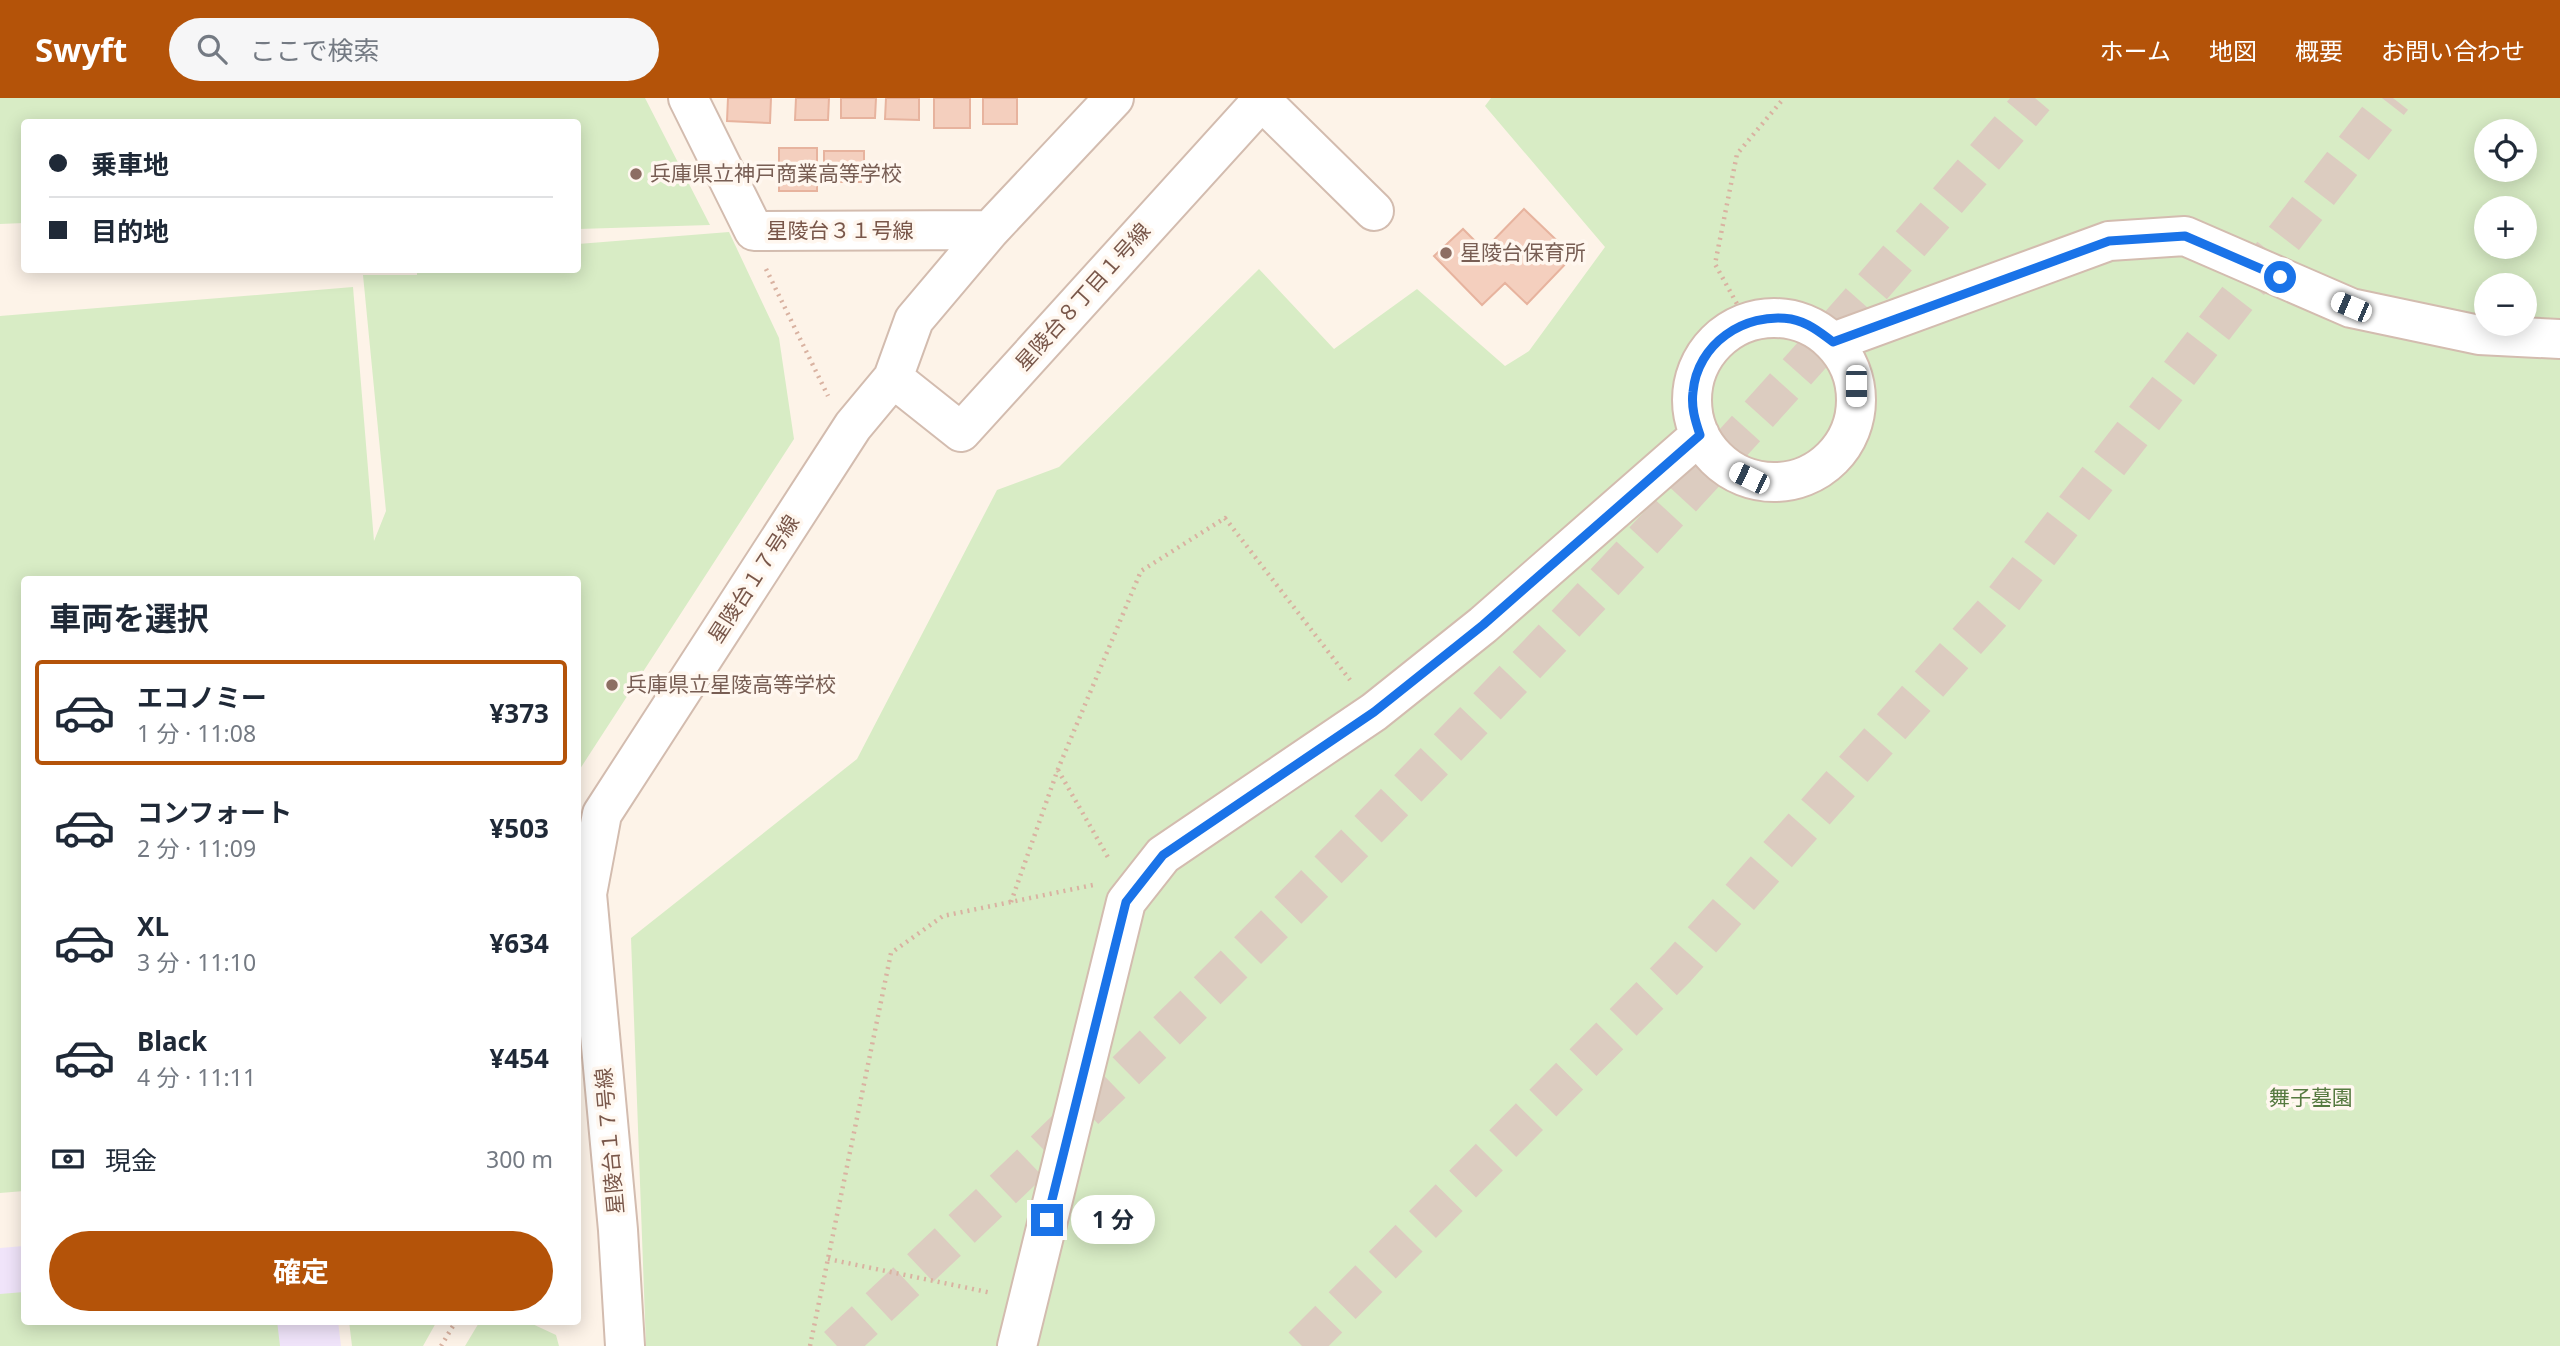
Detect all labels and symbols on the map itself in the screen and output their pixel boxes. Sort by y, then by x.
place label: 兵庫県立神戸商業高等学校 [650,159,902,187]
marker: 兵庫県立神戸商業高等学校 [628,166,644,182]
street label: 星陵台３１号線 [767,216,914,244]
street label: 星陵台８丁目１号線 [1009,217,1156,376]
place label: 星陵台保育所 [1460,238,1586,266]
marker: 星陵台保育所 [1438,245,1454,261]
route start [2264,261,2296,293]
car [2328,289,2375,325]
car [1846,365,1867,407]
car [1726,459,1773,497]
street label: 星陵台１７号線 [701,509,805,648]
place label: 兵庫県立星陵高等学校 [626,670,836,698]
marker: 兵庫県立星陵高等学校 [604,677,620,693]
street label: 星陵台１７号線 [589,1067,629,1216]
park label: 舞子墓園 [2269,1083,2353,1111]
callout: 1 分 [1072,1196,1156,1244]
route end [1031,1204,1063,1236]

